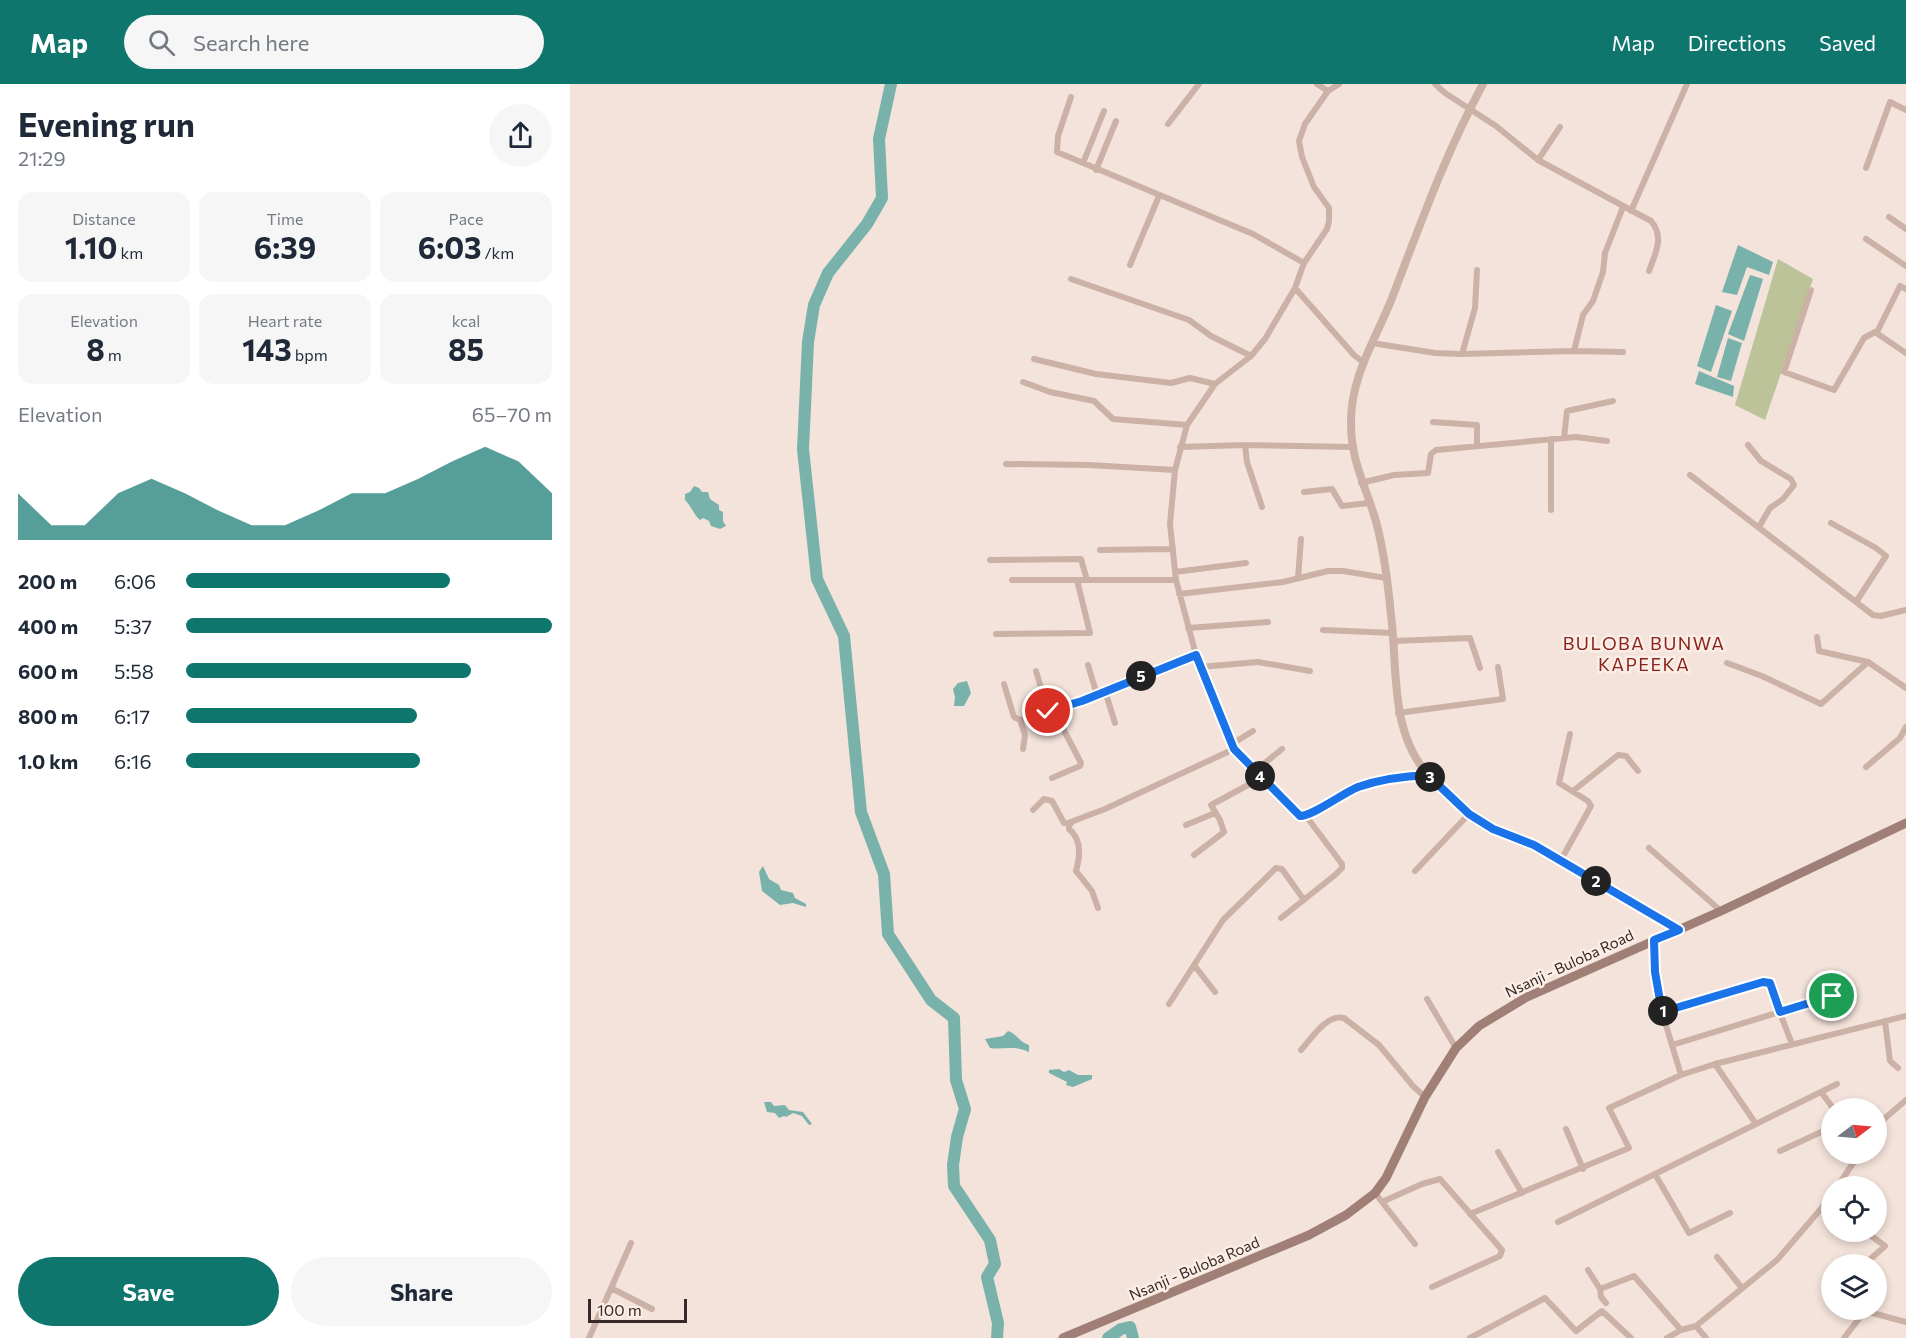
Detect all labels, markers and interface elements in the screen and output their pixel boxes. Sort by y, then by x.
search box [124,15,544,69]
text: Map [30,25,88,59]
icon: search [145,26,178,59]
text: Search here [193,29,309,56]
text: Map [1612,30,1655,55]
text: Directions [1688,30,1786,55]
text: Saved [1819,30,1876,55]
text: Evening run [18,103,195,144]
button: share [489,104,552,167]
text: 21:29 [18,146,66,170]
text: Distance [72,209,136,228]
text: Time [267,209,303,228]
text: Pace [449,209,483,228]
text: 1.10 [65,228,118,265]
text: 6:39 [254,228,316,265]
text: 6:03 [418,228,481,265]
text: km [118,243,143,262]
text: /km [481,243,514,262]
text: Elevation [70,311,138,330]
text: Heart rate [248,311,322,330]
text: kcal [452,311,480,330]
text: 8 [86,330,105,367]
text: 143 [242,330,292,367]
text: 85 [448,330,484,367]
text: m [105,345,122,364]
text: bpm [292,345,328,364]
text: Elevation [18,402,103,426]
text: 65–70 m [472,402,552,426]
text: 200 m [18,569,77,593]
text: 6:06 [114,569,156,593]
text: 400 m [18,614,78,638]
text: 5:37 [114,614,152,638]
district label: BULOBA BUNWA KAPEEKA [1563,632,1725,675]
text: 600 m [18,659,78,683]
text: 5:58 [114,659,154,683]
pin: 5 [1126,661,1156,691]
text: 5 [1136,666,1146,685]
pin [1022,685,1073,736]
icon: check [1031,694,1064,727]
text: 800 m [18,704,78,728]
text: 6:17 [114,704,150,728]
text: 1.0 km [18,749,78,773]
text: 6:16 [114,749,152,773]
pin: 4 [1245,761,1275,791]
pin: 3 [1415,762,1445,792]
text: 4 [1255,766,1265,785]
text: 3 [1425,767,1435,786]
pin: 2 [1581,866,1611,896]
text: 2 [1591,871,1601,890]
street label: Nsanji - Buloba Road [1502,925,1636,1001]
pin [1806,970,1857,1021]
icon: arrive [1815,979,1848,1012]
pin: 1 [1648,996,1678,1026]
text: 1 [1659,1001,1667,1020]
north arrow [1821,1098,1887,1164]
map controls [1821,1098,1887,1320]
button: locate [1821,1176,1887,1242]
street label: Nsanji - Buloba Road [1126,1232,1262,1304]
button: layers [1821,1254,1887,1320]
button: Save [18,1257,279,1326]
button: Share [291,1257,552,1326]
scale bar [588,1296,687,1324]
text: 100 m [597,1300,642,1319]

